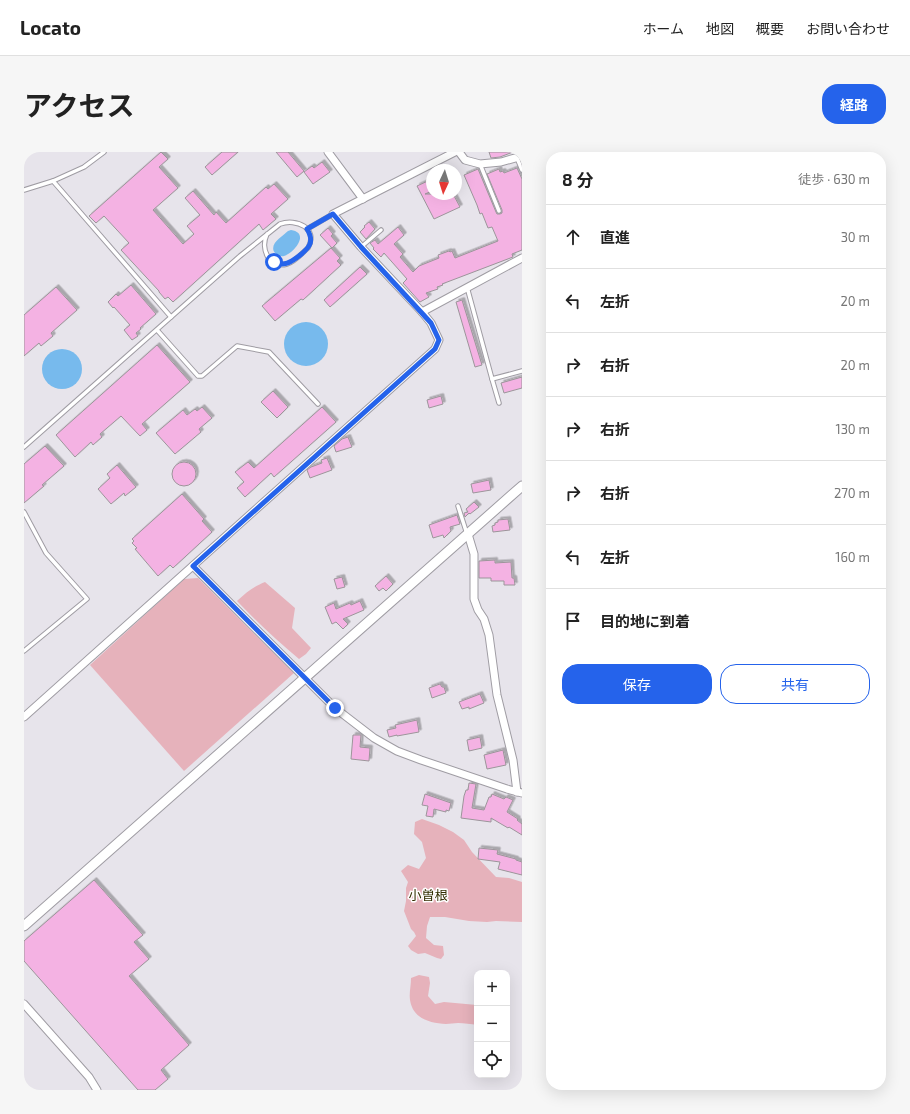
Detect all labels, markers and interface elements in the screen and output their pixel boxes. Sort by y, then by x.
text: Locato [20,16,81,39]
text: ホーム [642,20,684,37]
text: 地図 [706,20,734,37]
text: 概要 [756,20,784,37]
text: お問い合わせ [806,20,890,37]
button: 経路 [822,84,886,124]
text: アクセス [24,88,135,122]
north arrow [426,164,462,200]
text: 8 分 [562,169,593,189]
text: 徒歩 · 630 m [798,171,870,187]
icon: ahead [562,226,584,248]
text: 直進 [600,228,630,246]
text: 30 m [841,229,870,245]
route start [265,253,283,271]
icon: left [562,290,584,312]
text: 左折 [600,292,630,310]
text: 20 m [841,293,870,309]
icon: right [562,354,584,376]
text: 右折 [600,356,630,374]
text: 20 m [841,357,870,373]
icon: right [562,418,584,440]
text: 右折 [600,420,630,438]
text: 130 m [835,421,870,437]
icon: right [562,482,584,504]
text: 右折 [600,484,630,502]
text: 270 m [834,485,870,501]
icon: left [562,546,584,568]
text: 左折 [600,548,630,566]
text: 160 m [835,549,870,565]
icon: arrive [562,610,584,632]
text: 目的地に到着 [600,612,690,630]
button: 保存 [562,664,712,704]
button: 共有 [720,664,870,704]
route end [326,699,344,717]
district label: 小曽根 [408,887,448,903]
map controls [474,970,510,1078]
button: + [474,970,510,1006]
button: − [474,1006,510,1042]
button: locate [474,1042,510,1078]

